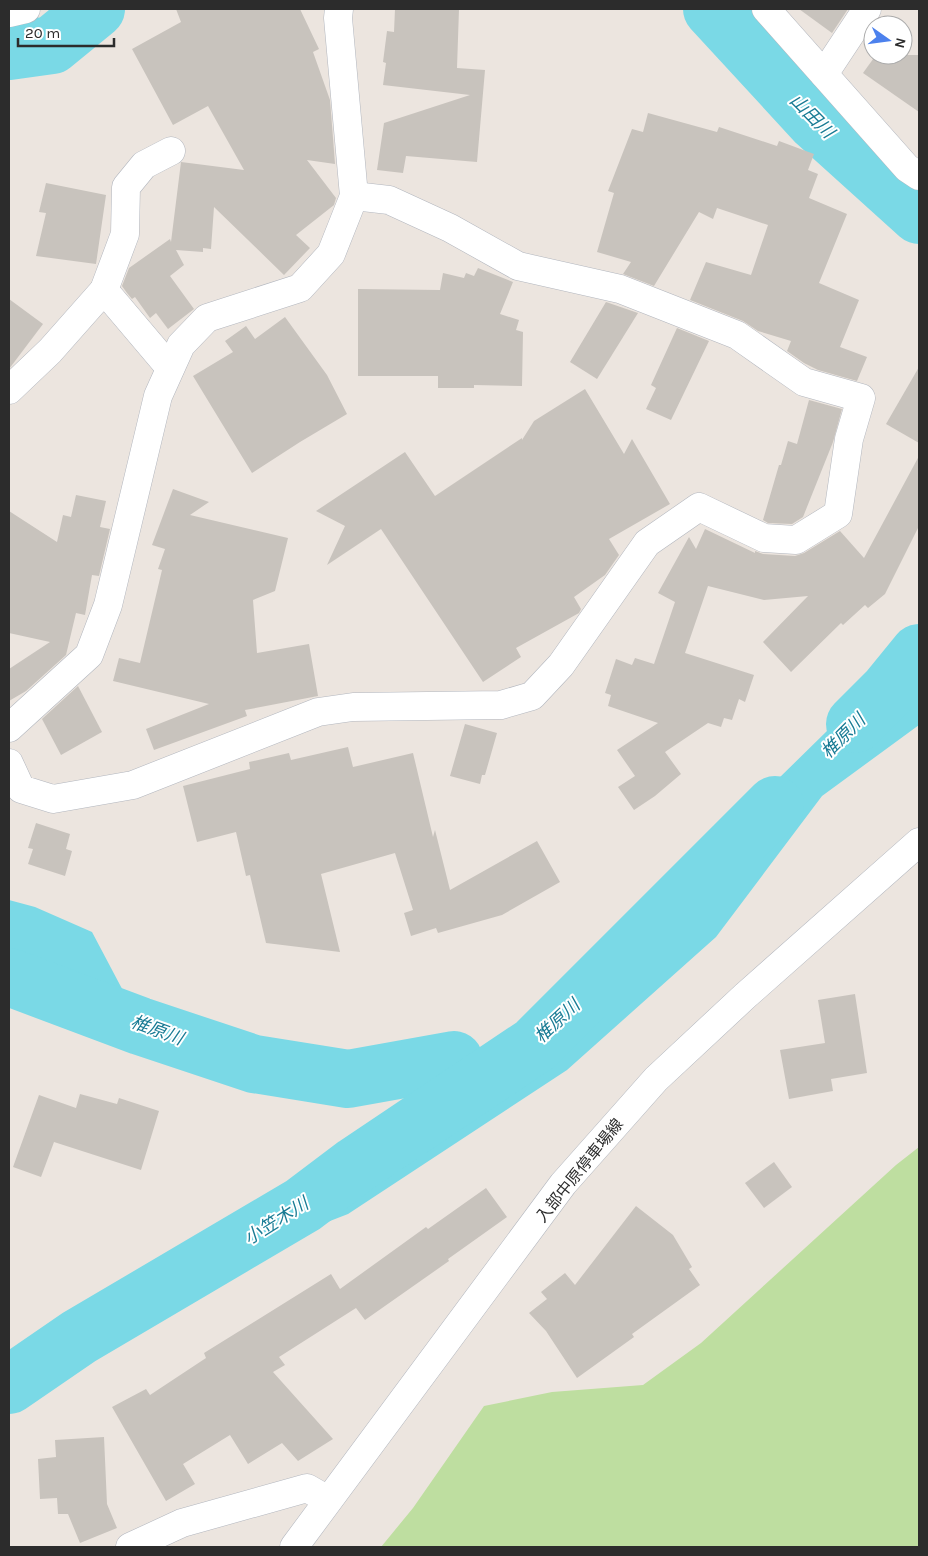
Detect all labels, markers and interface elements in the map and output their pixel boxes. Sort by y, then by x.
scale bar [18,15,114,47]
north arrow [863,15,913,65]
text: 20 m [25,24,60,42]
text: N [891,36,910,50]
water label: 山田川 [785,89,840,144]
water label: 椎原川 [816,708,871,763]
water label: 椎原川 [530,993,586,1047]
water label: 椎原川 [128,1010,188,1050]
street label: 入部中原停車場線 [532,1115,627,1226]
water label: 小笠木川 [240,1192,314,1249]

